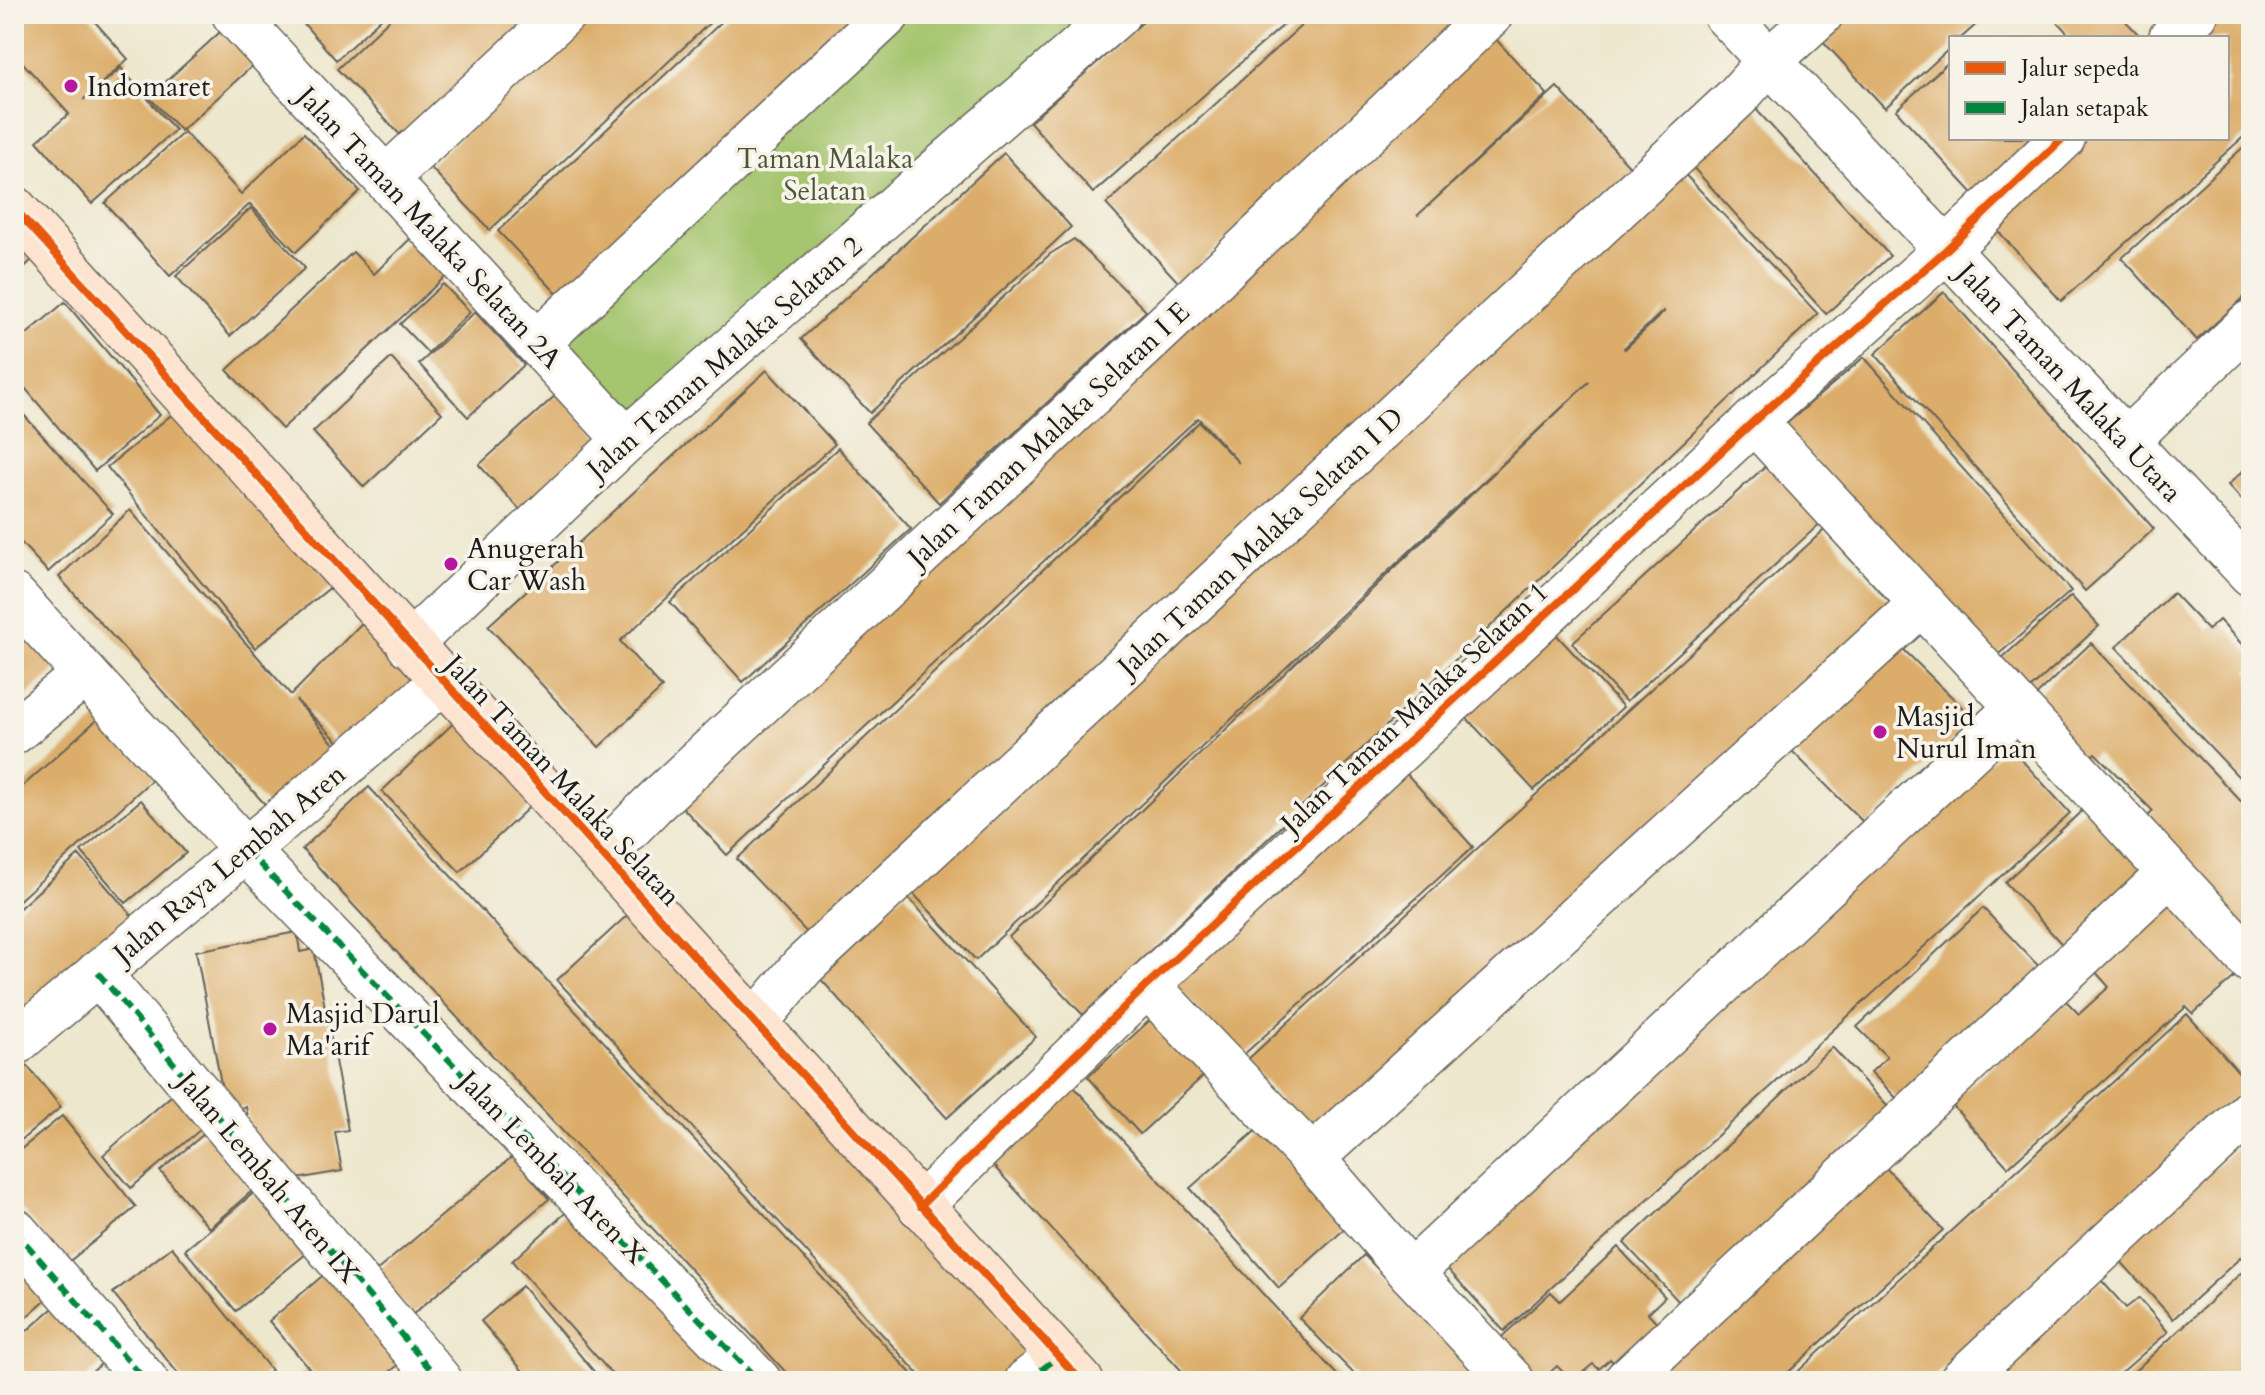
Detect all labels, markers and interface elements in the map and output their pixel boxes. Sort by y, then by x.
legend [1949,36,2229,140]
text: Jalur sepeda [2018,52,2140,85]
place label: Indomaret [87,68,210,106]
street label: Jalan Taman Malaka Selatan 2A [285,75,570,377]
marker: Indomaret [62,77,80,95]
text: Jalan setapak [2018,92,2149,125]
park label: Taman Malaka Selatan [737,140,913,210]
street label: Jalan Taman Malaka Selatan 2 [576,228,870,491]
street label: Jalan Taman Malaka Utara [1945,252,2190,511]
street label: Jalan Taman Malaka Selatan I E [896,294,1198,579]
street label: Jalan Taman Malaka Selatan I D [1106,399,1412,687]
place label: Anugerah Car Wash [467,530,586,600]
marker: Anugerah Car Wash [442,555,460,573]
street label: Jalan Taman Malaka Selatan 1 [1270,573,1557,845]
street label: Jalan Taman Malaka Selatan [433,644,689,915]
place label: Masjid Nurul Iman [1896,698,2037,768]
marker: Masjid Nurul Iman [1871,723,1889,741]
street label: Jalan Raya Lembah Aren [102,755,354,975]
place label: Masjid Darul Ma'arif [286,995,440,1065]
marker: Masjid Darul Ma'arif [261,1020,279,1038]
street label: Jalan Lembah Aren X [447,1060,655,1273]
street label: Jalan Lembah Aren IX [166,1061,368,1292]

